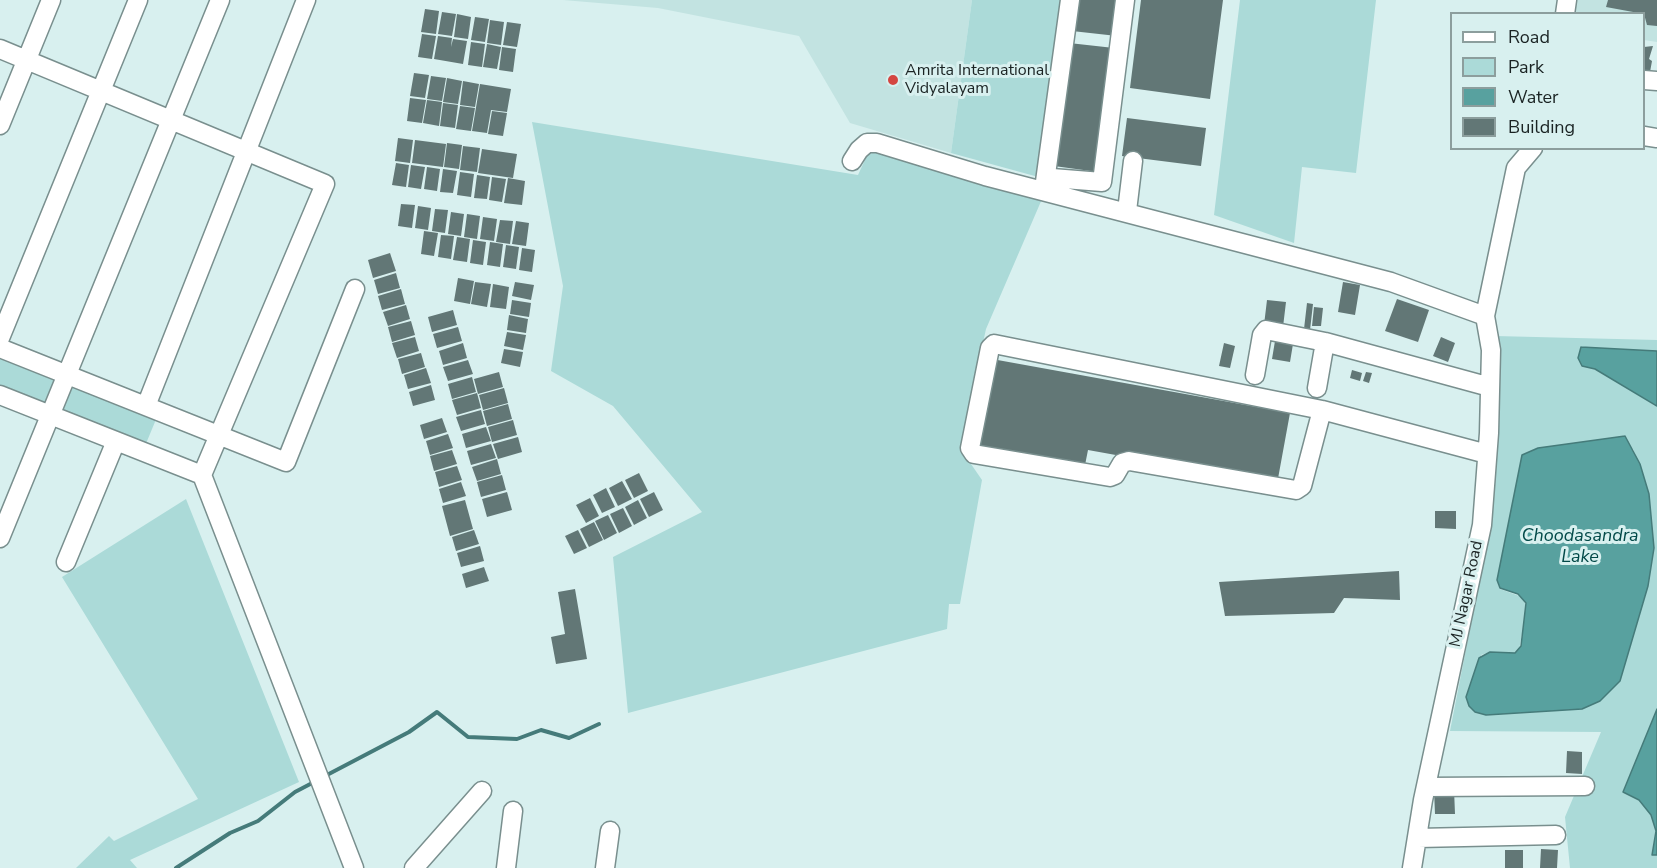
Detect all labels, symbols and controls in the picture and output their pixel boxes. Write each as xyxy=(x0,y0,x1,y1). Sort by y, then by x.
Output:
legend xyxy=(1450,12,1645,150)
text: Road xyxy=(1508,25,1550,49)
text: Park xyxy=(1508,55,1544,79)
place label: Amrita International Vidyalayam xyxy=(905,61,1049,99)
marker: Amrita International Vidyalayam xyxy=(886,73,900,87)
text: Water xyxy=(1508,85,1559,109)
text: Building xyxy=(1508,115,1575,139)
water label: Choodasandra Lake xyxy=(1521,526,1639,568)
street label: MJ Nagar Road xyxy=(1446,539,1488,649)

